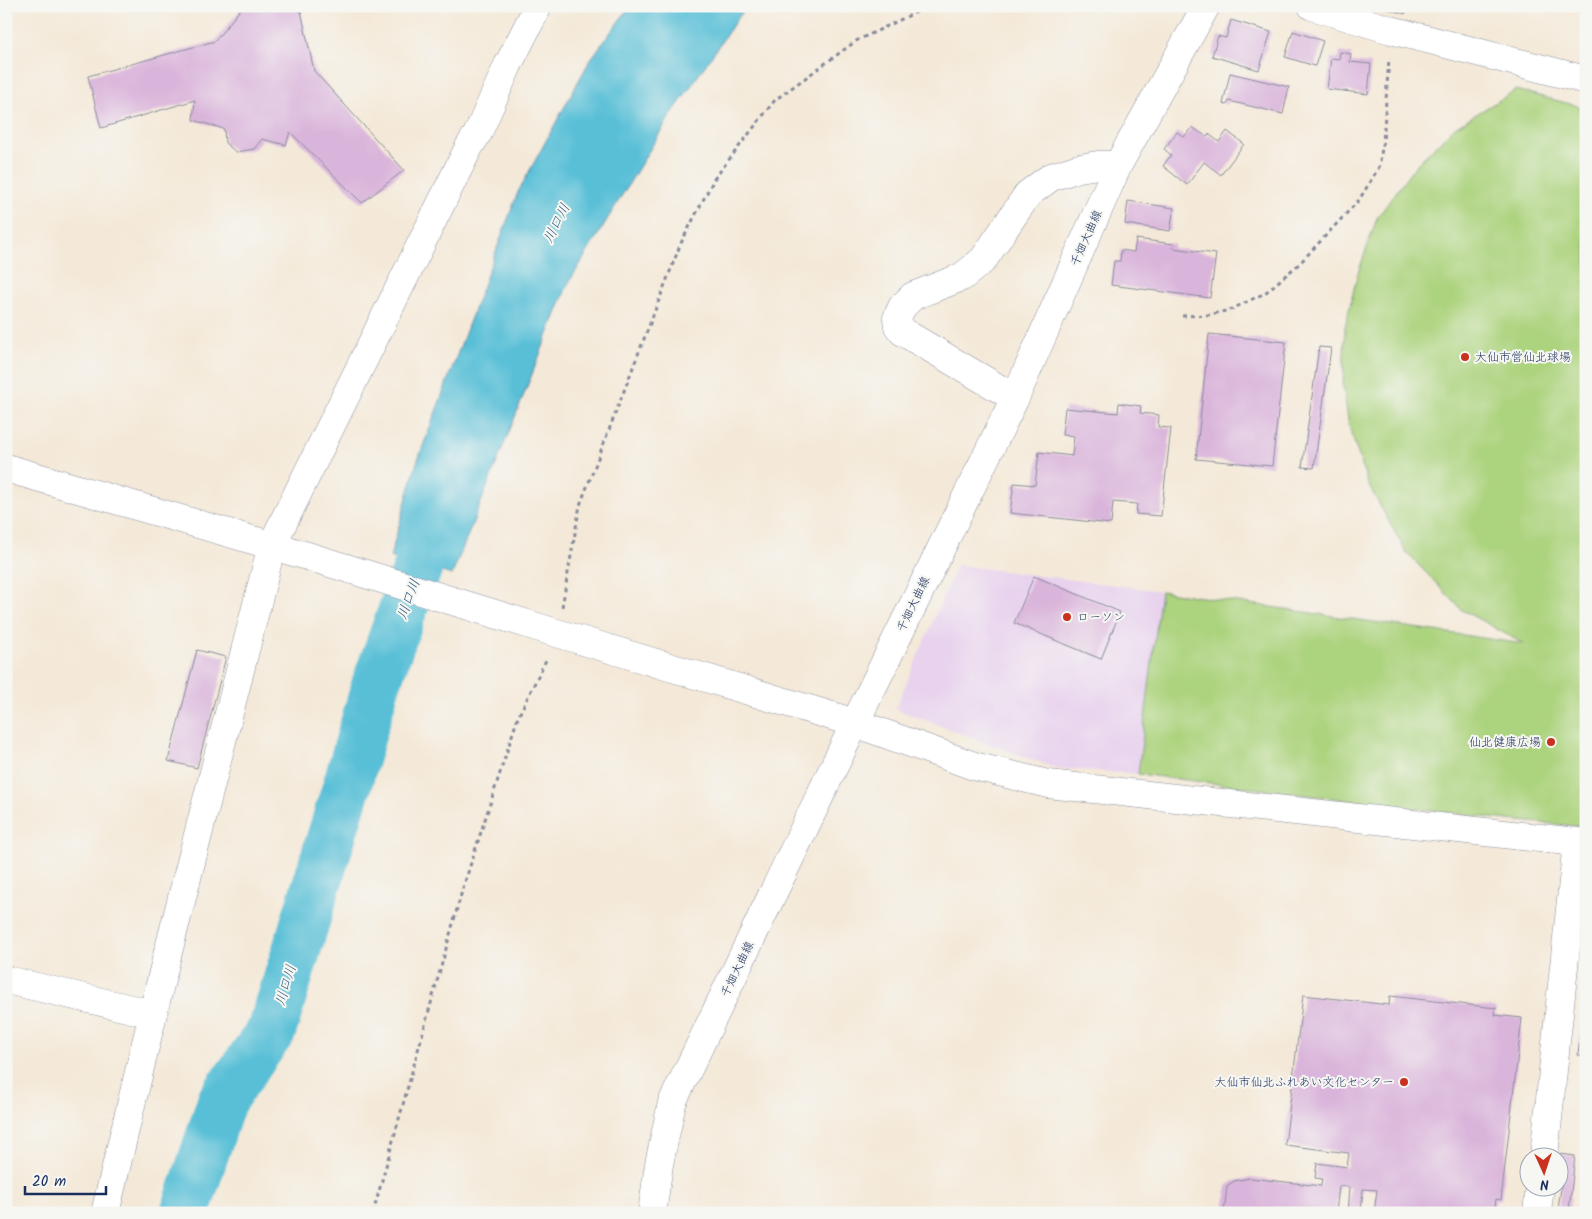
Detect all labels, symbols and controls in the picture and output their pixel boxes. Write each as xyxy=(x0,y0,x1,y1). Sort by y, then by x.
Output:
water label: 川口川 xyxy=(538,200,576,247)
street label: 千畑大曲線 xyxy=(1066,207,1107,269)
place label: 大仙市営仙北球場 xyxy=(1475,348,1571,367)
marker: 大仙市営仙北球場 xyxy=(1459,351,1471,363)
street label: 千畑大曲線 xyxy=(892,573,935,635)
water label: 川口川 xyxy=(391,576,426,623)
place label: ローソン xyxy=(1077,608,1125,627)
marker: ローソン xyxy=(1061,611,1073,623)
place label: 仙北健康広場 xyxy=(1469,733,1541,752)
marker: 仙北健康広場 xyxy=(1545,736,1557,748)
street label: 千畑大曲線 xyxy=(716,938,759,1000)
water label: 川口川 xyxy=(269,962,303,1009)
place label: 大仙市仙北ふれあい文化センター xyxy=(1214,1073,1394,1092)
marker: 大仙市仙北ふれあい文化センター xyxy=(1398,1076,1410,1088)
north arrow xyxy=(1520,1146,1570,1196)
scale bar xyxy=(25,1164,106,1196)
text: 20 m xyxy=(32,1170,66,1194)
text: N xyxy=(1539,1173,1550,1195)

